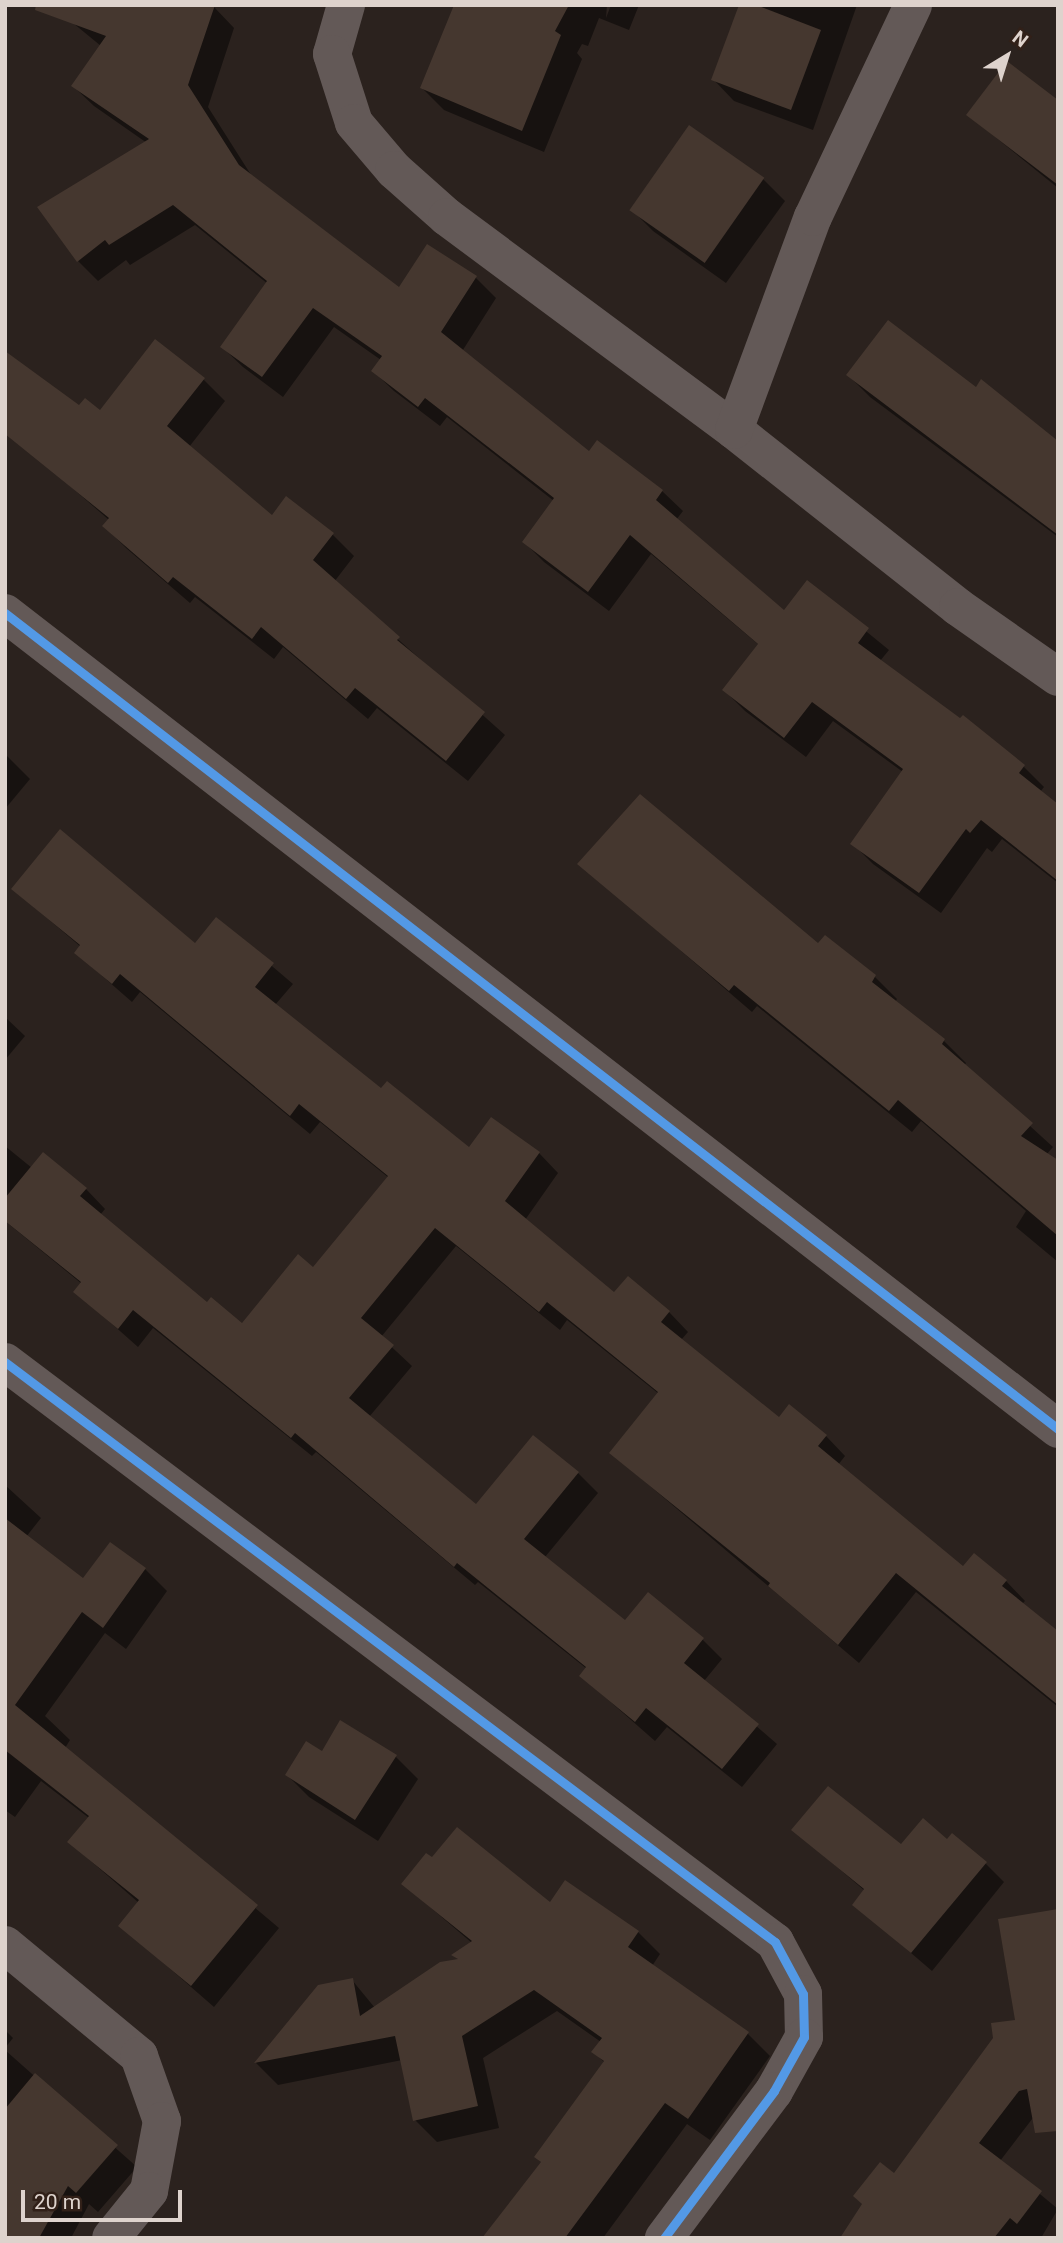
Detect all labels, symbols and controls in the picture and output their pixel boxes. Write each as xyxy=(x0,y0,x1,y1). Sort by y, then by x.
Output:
north arrow xyxy=(972,21,1042,91)
text: N xyxy=(1008,26,1033,52)
scale bar xyxy=(24,2176,186,2220)
text: 20 m xyxy=(34,2190,81,2214)

